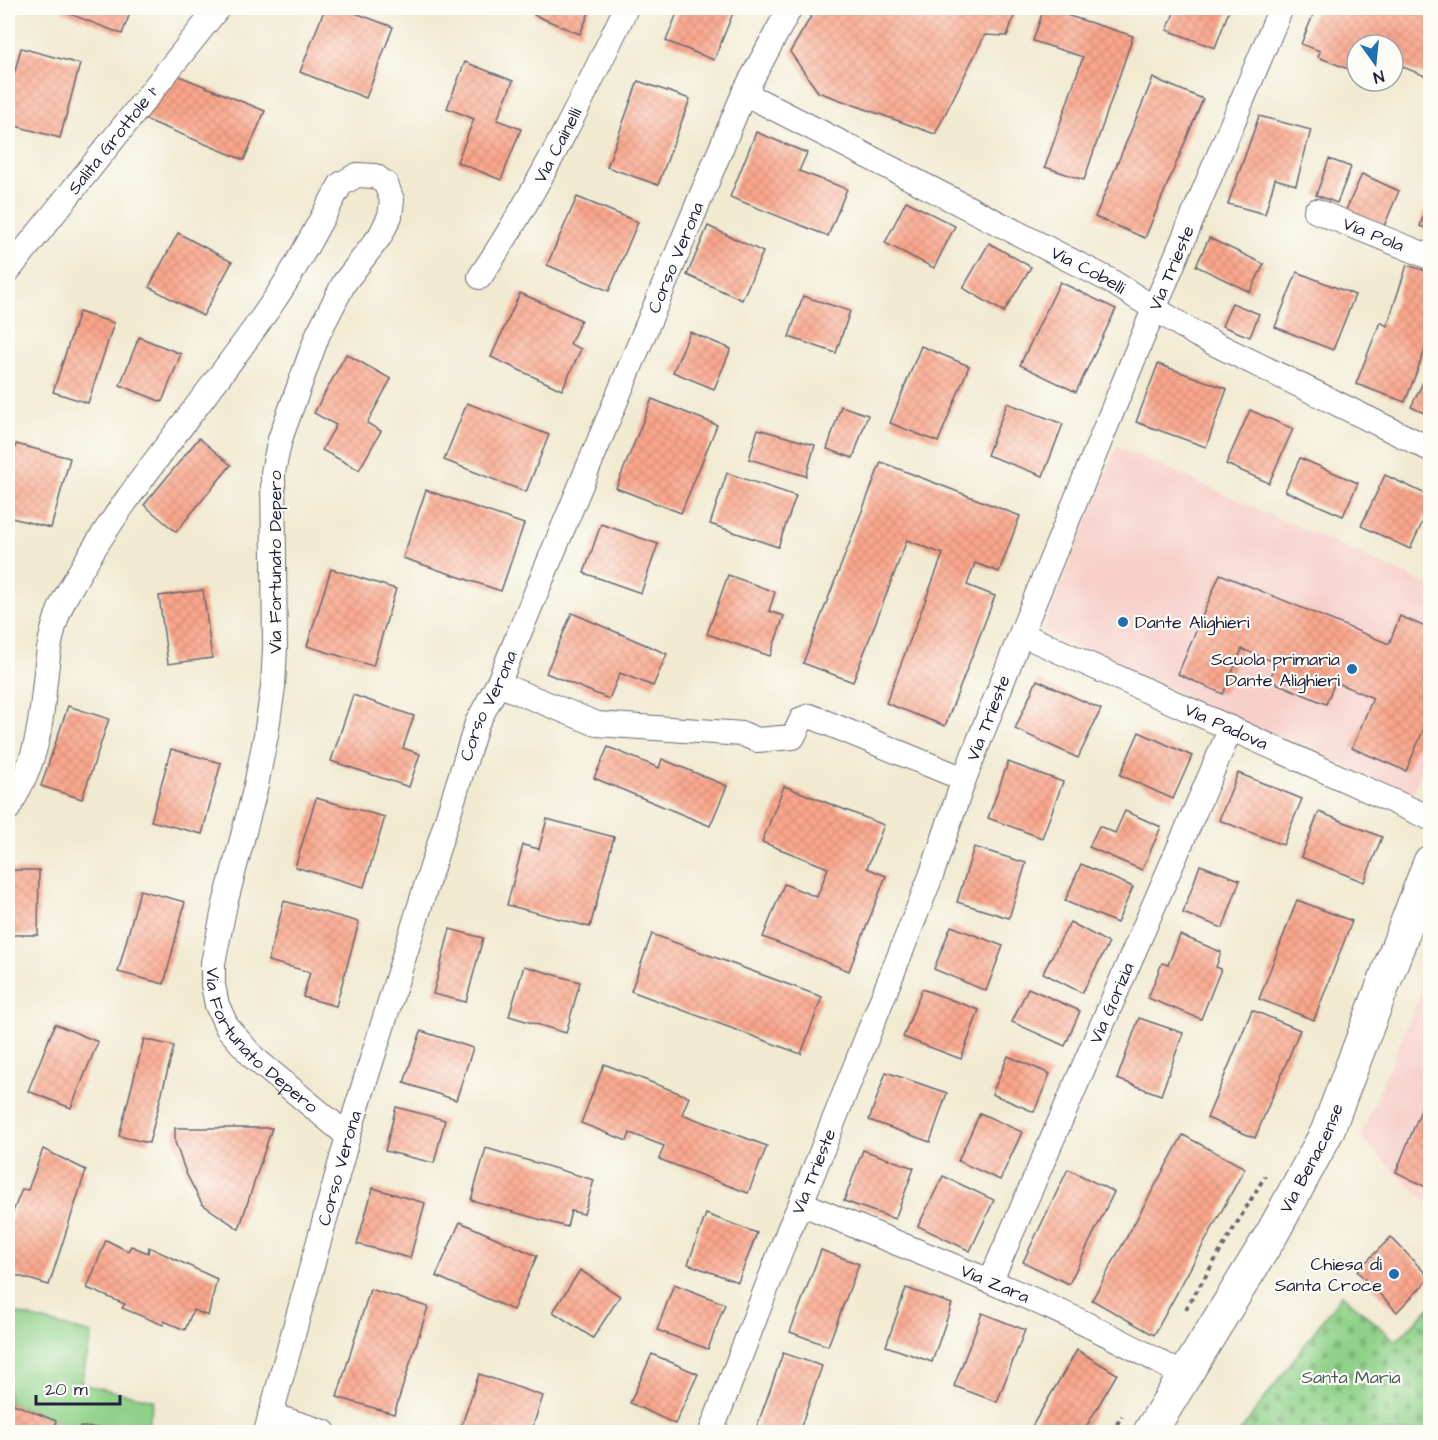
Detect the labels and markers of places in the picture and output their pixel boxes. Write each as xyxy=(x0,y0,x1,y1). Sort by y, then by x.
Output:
place label: Dante Alighieri xyxy=(1135,610,1250,636)
marker: Dante Alighieri xyxy=(1116,615,1130,629)
place label: Scuola primaria Dante Alighieri xyxy=(1211,647,1340,694)
marker: Scuola primaria Dante Alighieri xyxy=(1345,662,1359,676)
place label: Chiesa di Santa Croce xyxy=(1275,1252,1382,1298)
marker: Chiesa di Santa Croce xyxy=(1387,1267,1401,1281)

